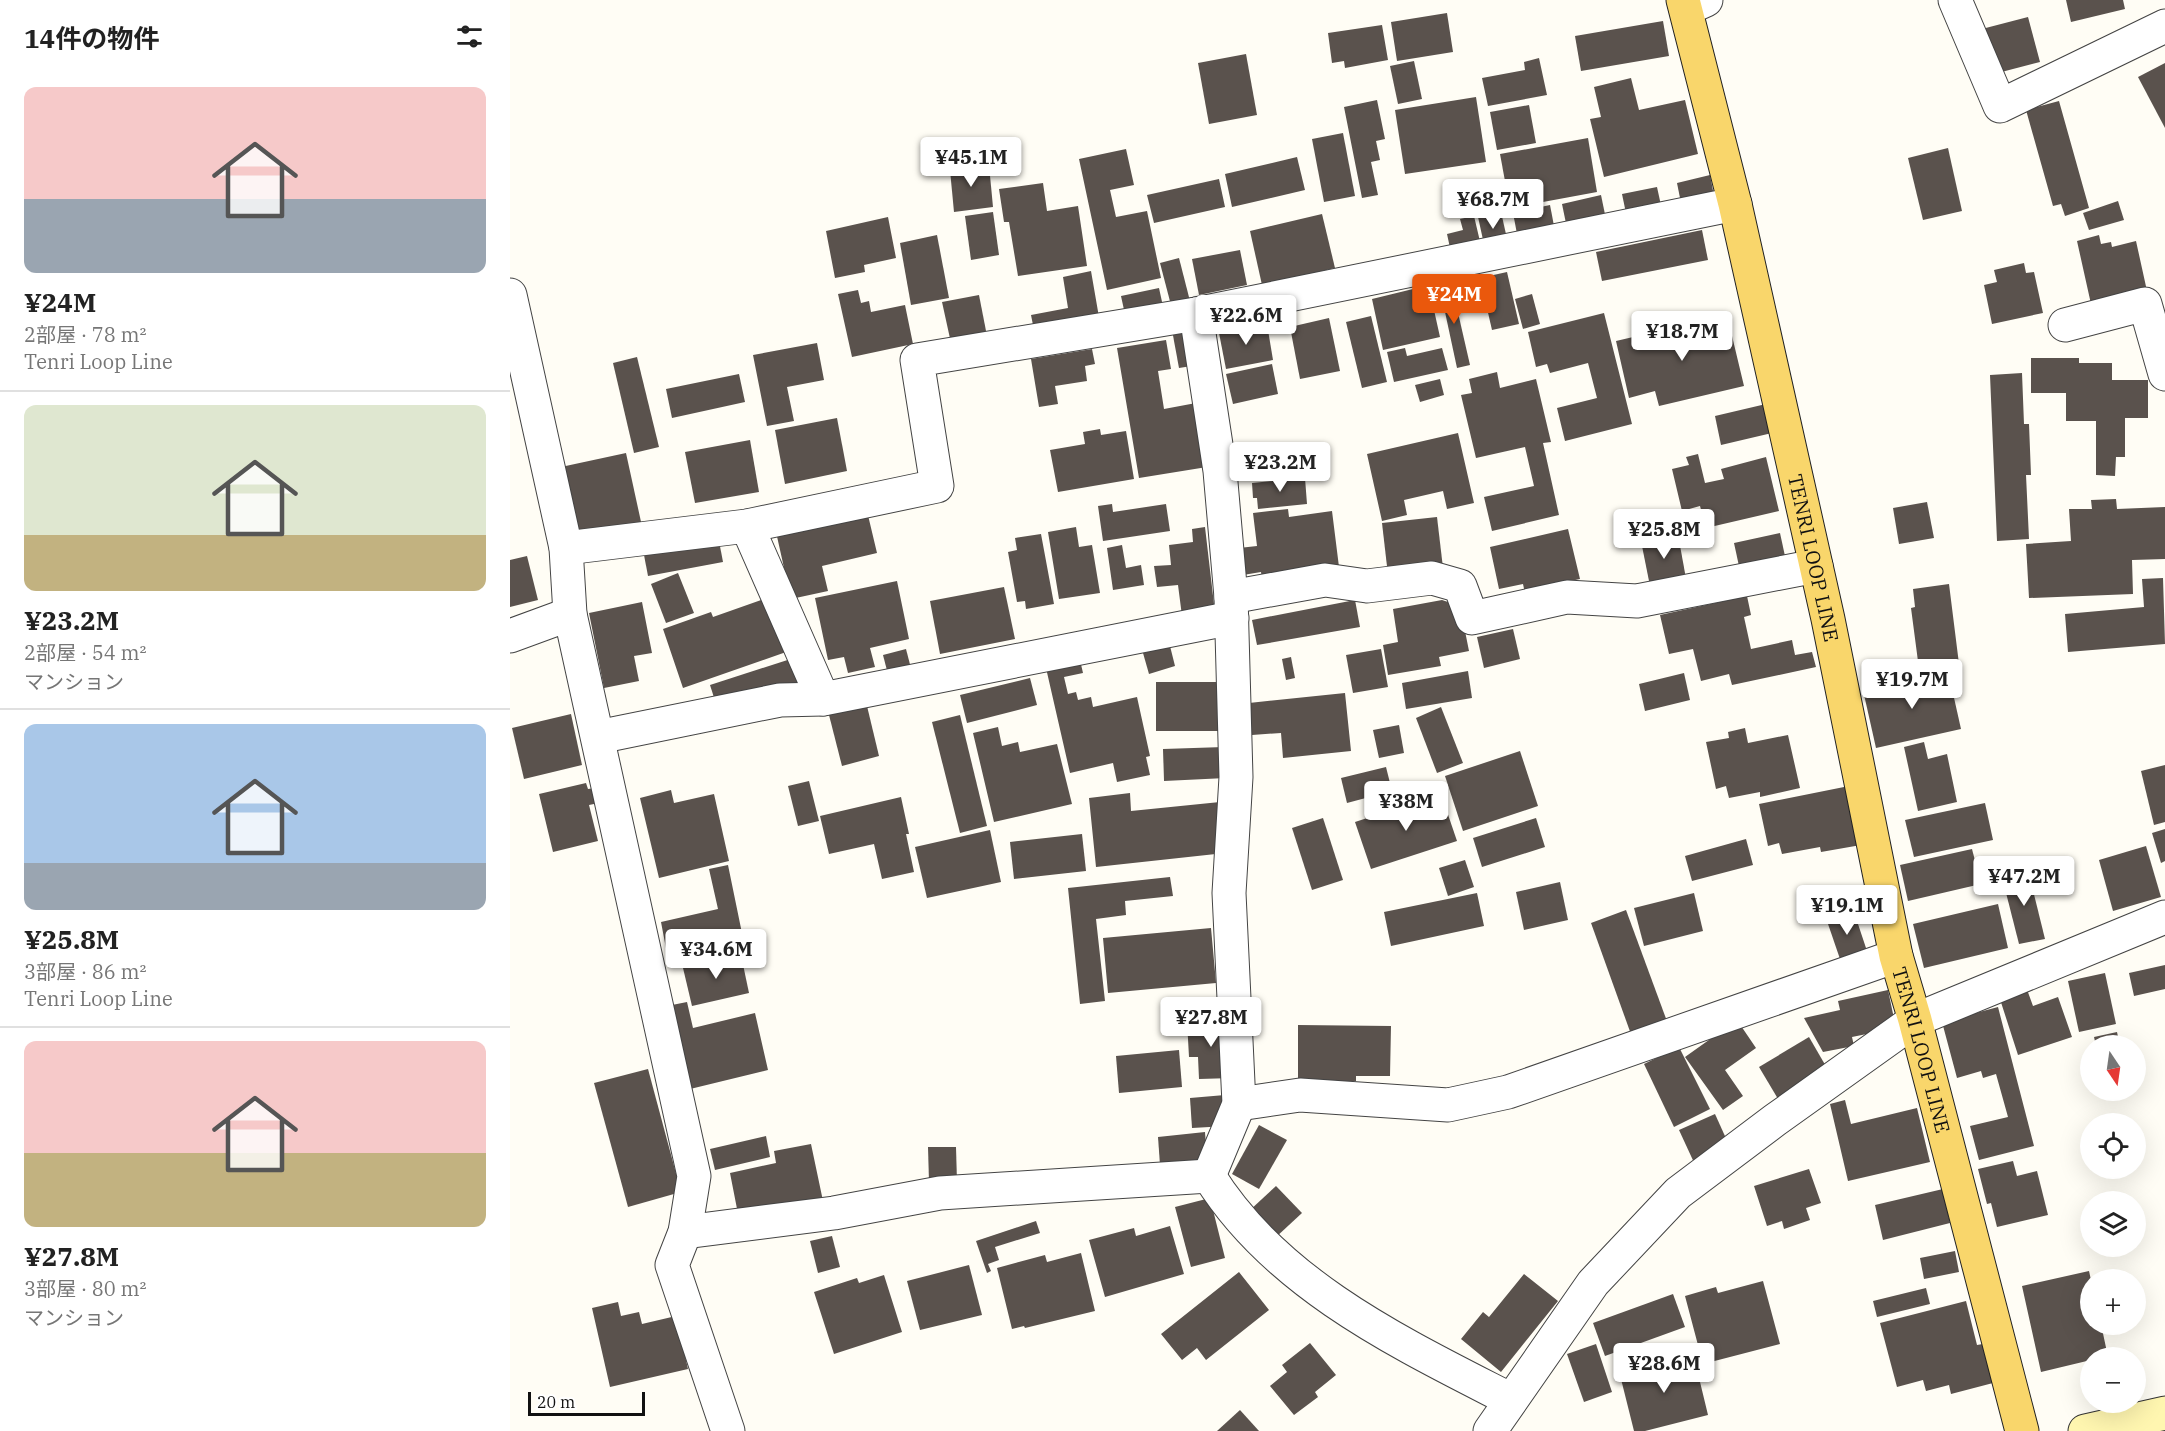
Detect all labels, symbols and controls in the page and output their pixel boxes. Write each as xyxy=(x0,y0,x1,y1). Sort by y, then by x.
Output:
icon: filters xyxy=(453,20,486,53)
text: 14件の物件 xyxy=(24,21,159,55)
icon: home xyxy=(201,126,309,234)
pin: ¥45.1M xyxy=(922,137,1020,188)
text: ¥45.1M xyxy=(934,143,1008,170)
pin: ¥68.7M xyxy=(1444,179,1542,230)
text: ¥68.7M xyxy=(1456,185,1530,212)
pin: ¥24M xyxy=(1418,274,1490,325)
text: ¥24M xyxy=(1426,280,1482,307)
text: ¥24M xyxy=(24,285,96,319)
pin: ¥22.6M xyxy=(1197,295,1295,346)
text: ¥22.6M xyxy=(1209,301,1283,328)
pin: ¥18.7M xyxy=(1633,311,1731,362)
text: ¥18.7M xyxy=(1645,317,1719,344)
text: 2部屋 · 78 m² xyxy=(24,321,146,348)
text: Tenri Loop Line xyxy=(24,348,173,375)
pin: ¥23.2M xyxy=(1231,442,1329,493)
icon: home xyxy=(201,444,309,552)
text: ¥23.2M xyxy=(1243,448,1317,475)
street label: TENRI LOOP LINE xyxy=(1782,471,1846,644)
pin: ¥25.8M xyxy=(1615,509,1713,560)
text: ¥25.8M xyxy=(1627,515,1701,542)
text: ¥23.2M xyxy=(24,603,119,637)
text: 2部屋 · 54 m² xyxy=(24,639,146,666)
pin: ¥19.7M xyxy=(1863,659,1961,710)
text: ¥19.7M xyxy=(1875,665,1949,692)
text: マンション xyxy=(24,668,124,695)
icon: home xyxy=(201,763,309,871)
pin: ¥38M xyxy=(1370,781,1442,832)
text: ¥38M xyxy=(1378,787,1434,814)
pin: ¥47.2M xyxy=(1975,856,2073,907)
text: ¥47.2M xyxy=(1987,862,2061,889)
pin: ¥19.1M xyxy=(1798,885,1896,936)
text: ¥19.1M xyxy=(1810,891,1884,918)
text: ¥25.8M xyxy=(24,922,119,956)
pin: ¥34.6M xyxy=(667,929,765,980)
text: ¥34.6M xyxy=(679,935,753,962)
text: 3部屋 · 86 m² xyxy=(24,958,146,985)
street label: TENRI LOOP LINE xyxy=(1886,963,1957,1136)
text: Tenri Loop Line xyxy=(24,985,173,1012)
pin: ¥27.8M xyxy=(1162,997,1260,1048)
text: ¥27.8M xyxy=(1174,1003,1248,1030)
north arrow xyxy=(2080,1035,2146,1101)
map controls xyxy=(2080,1035,2146,1413)
icon: home xyxy=(201,1080,309,1188)
button: locate xyxy=(2080,1113,2146,1179)
button: layers xyxy=(2080,1191,2146,1257)
text: ¥27.8M xyxy=(24,1239,119,1273)
button: + xyxy=(2080,1269,2146,1335)
text: 3部屋 · 80 m² xyxy=(24,1275,146,1302)
text: マンション xyxy=(24,1304,124,1331)
pin: ¥28.6M xyxy=(1615,1343,1713,1394)
button: − xyxy=(2080,1347,2146,1413)
text: ¥28.6M xyxy=(1627,1349,1701,1376)
scale bar xyxy=(528,1389,645,1416)
text: 20 m xyxy=(537,1392,575,1412)

